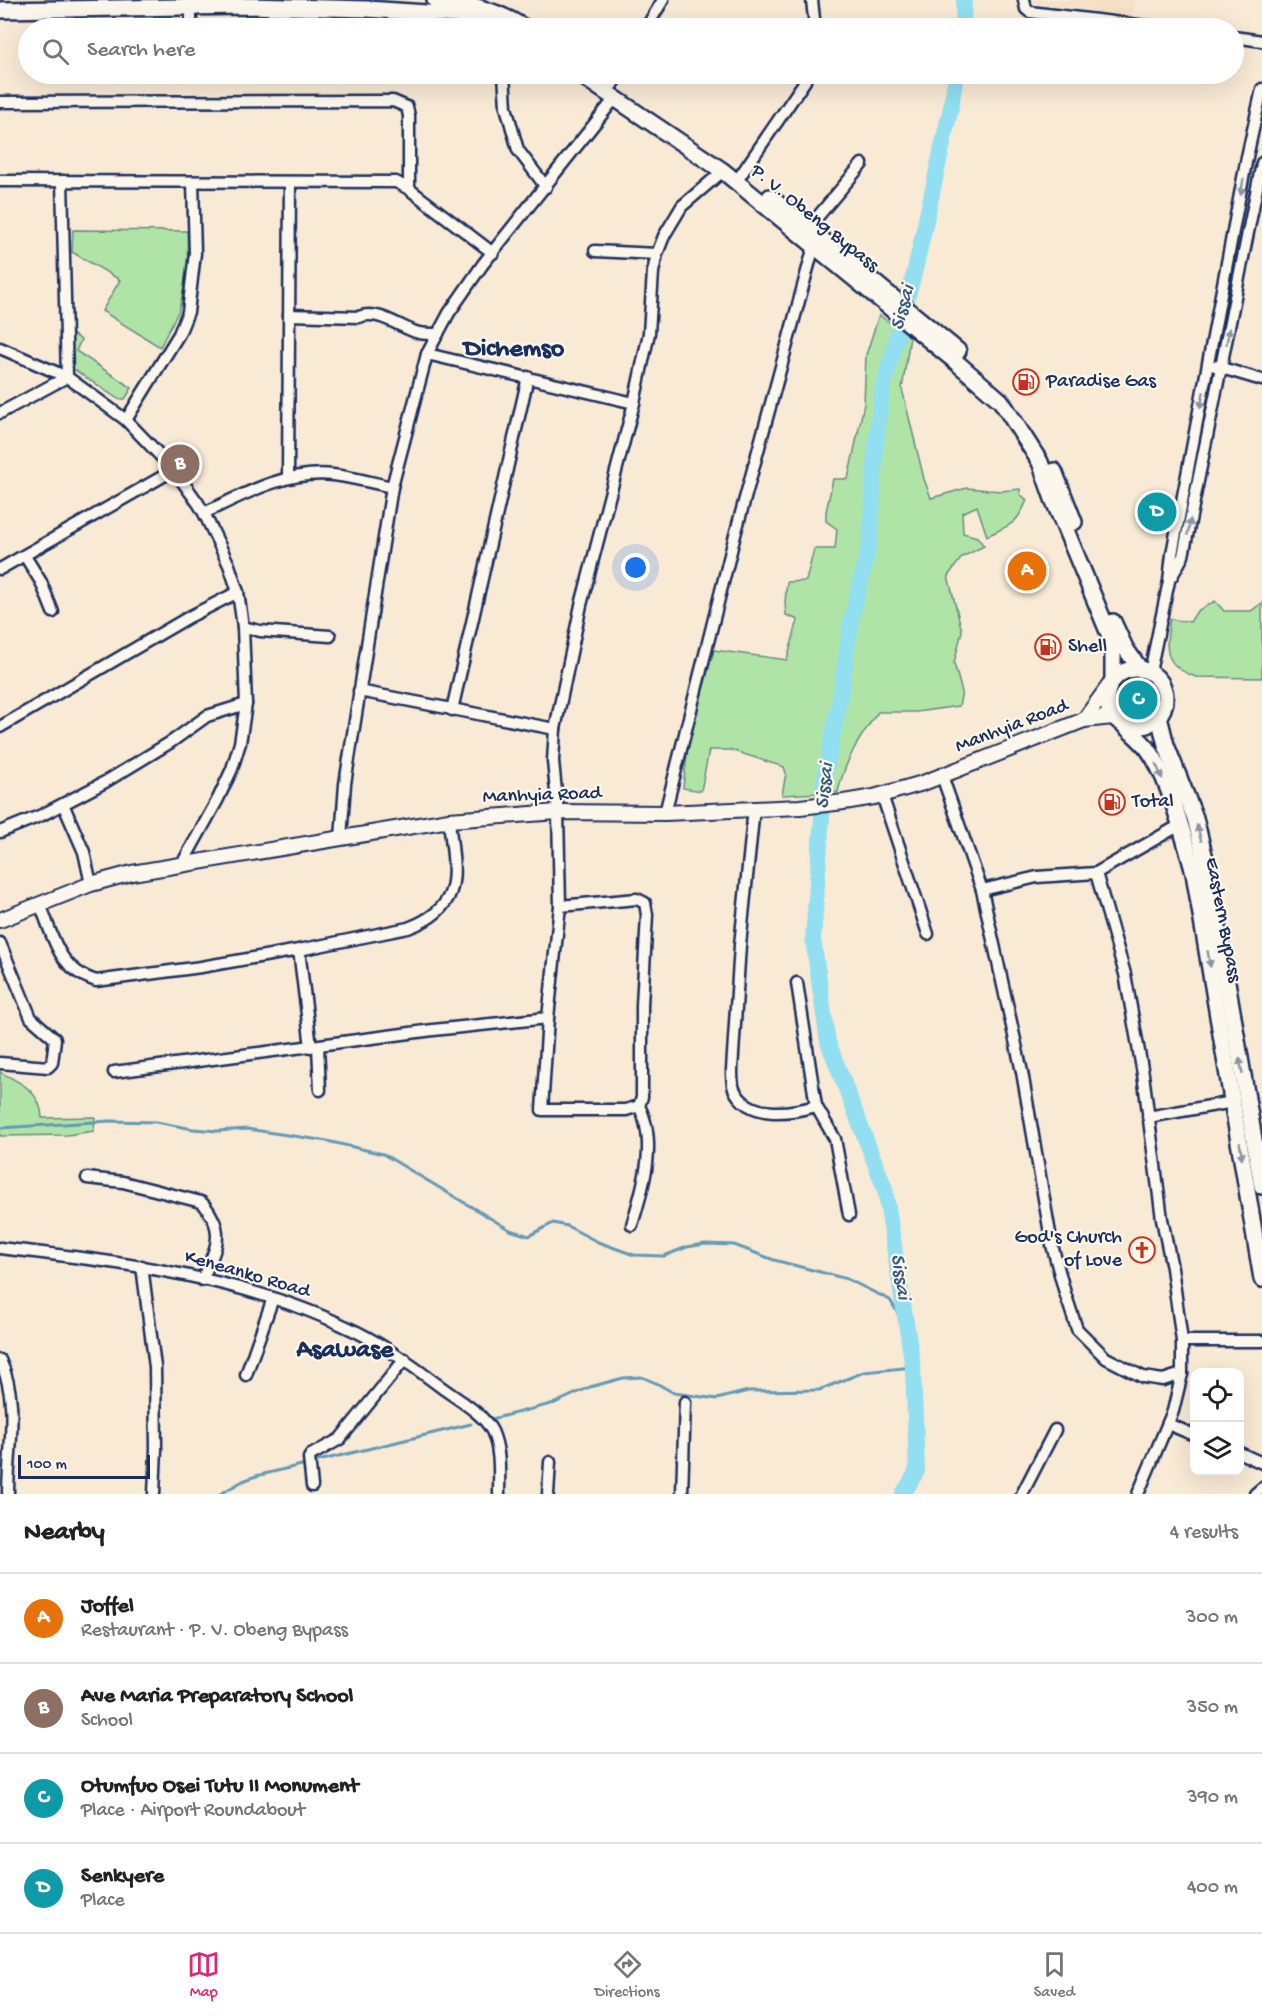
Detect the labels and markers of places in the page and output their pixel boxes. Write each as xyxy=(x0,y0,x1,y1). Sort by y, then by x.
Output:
fuel station icon: Paradise Gas xyxy=(1011,367,1041,397)
place label: Paradise Gas xyxy=(1045,371,1157,394)
pin: B xyxy=(160,442,200,486)
pin: D xyxy=(1138,490,1176,534)
pin: A xyxy=(1008,548,1046,594)
fuel station icon: Shell xyxy=(1033,632,1063,662)
place label: Shell xyxy=(1068,636,1107,659)
pin: C xyxy=(1118,678,1158,722)
fuel station icon: Total xyxy=(1097,787,1127,817)
place label: Total xyxy=(1131,791,1174,814)
place label: God's Church of Love xyxy=(1015,1227,1123,1273)
church icon: God's Church of Love xyxy=(1127,1235,1157,1265)

